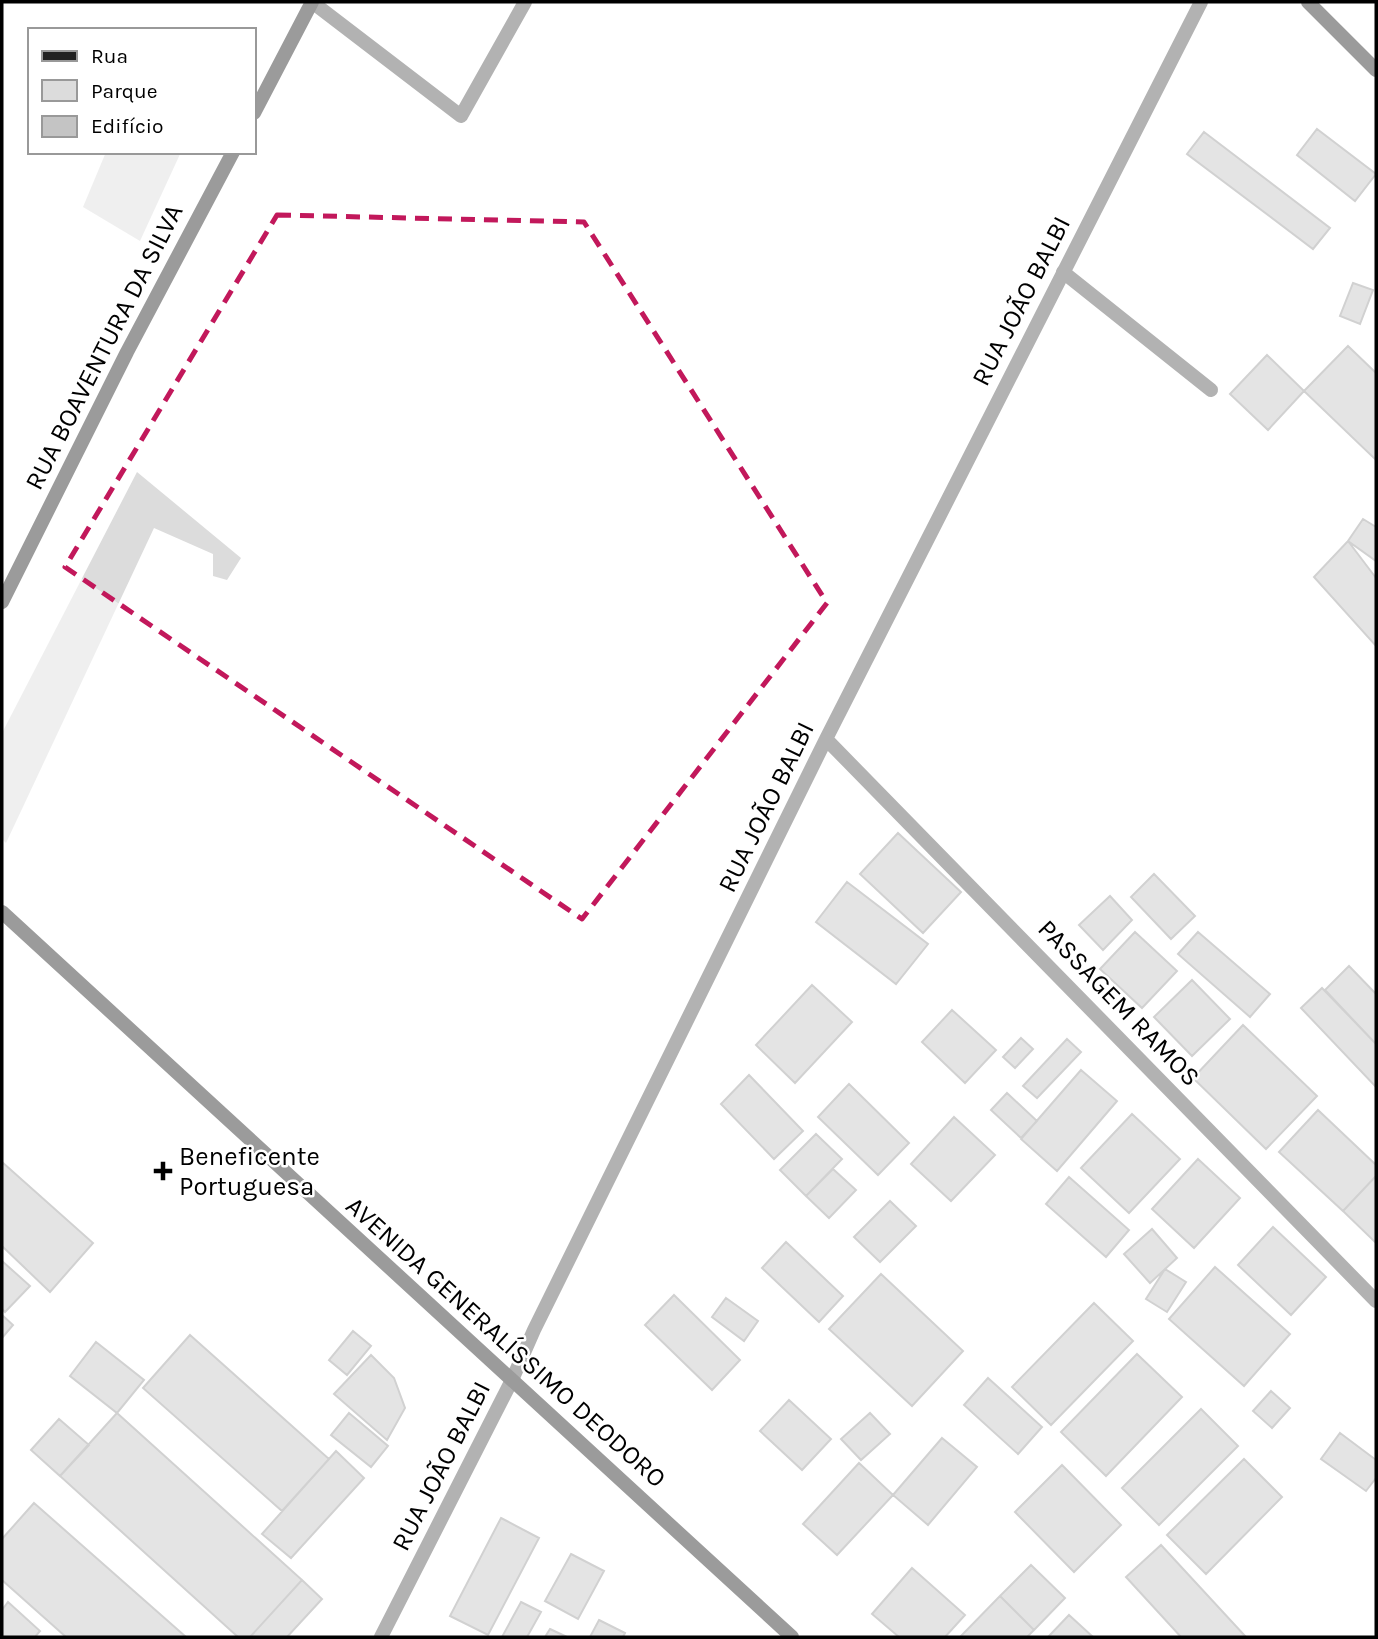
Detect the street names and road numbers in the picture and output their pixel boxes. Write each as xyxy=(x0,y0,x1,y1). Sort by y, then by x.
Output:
street label: RUA BOAVENTURA DA SILVA xyxy=(18,199,190,495)
street label: RUA JOÃO BALBI xyxy=(965,211,1077,391)
street label: RUA JOÃO BALBI xyxy=(711,717,821,897)
street label: PASSAGEM RAMOS xyxy=(1032,913,1206,1093)
street label: AVENIDA GENERALÍSSIMO DEODORO xyxy=(340,1189,673,1494)
street label: RUA JOÃO BALBI xyxy=(385,1376,497,1556)

